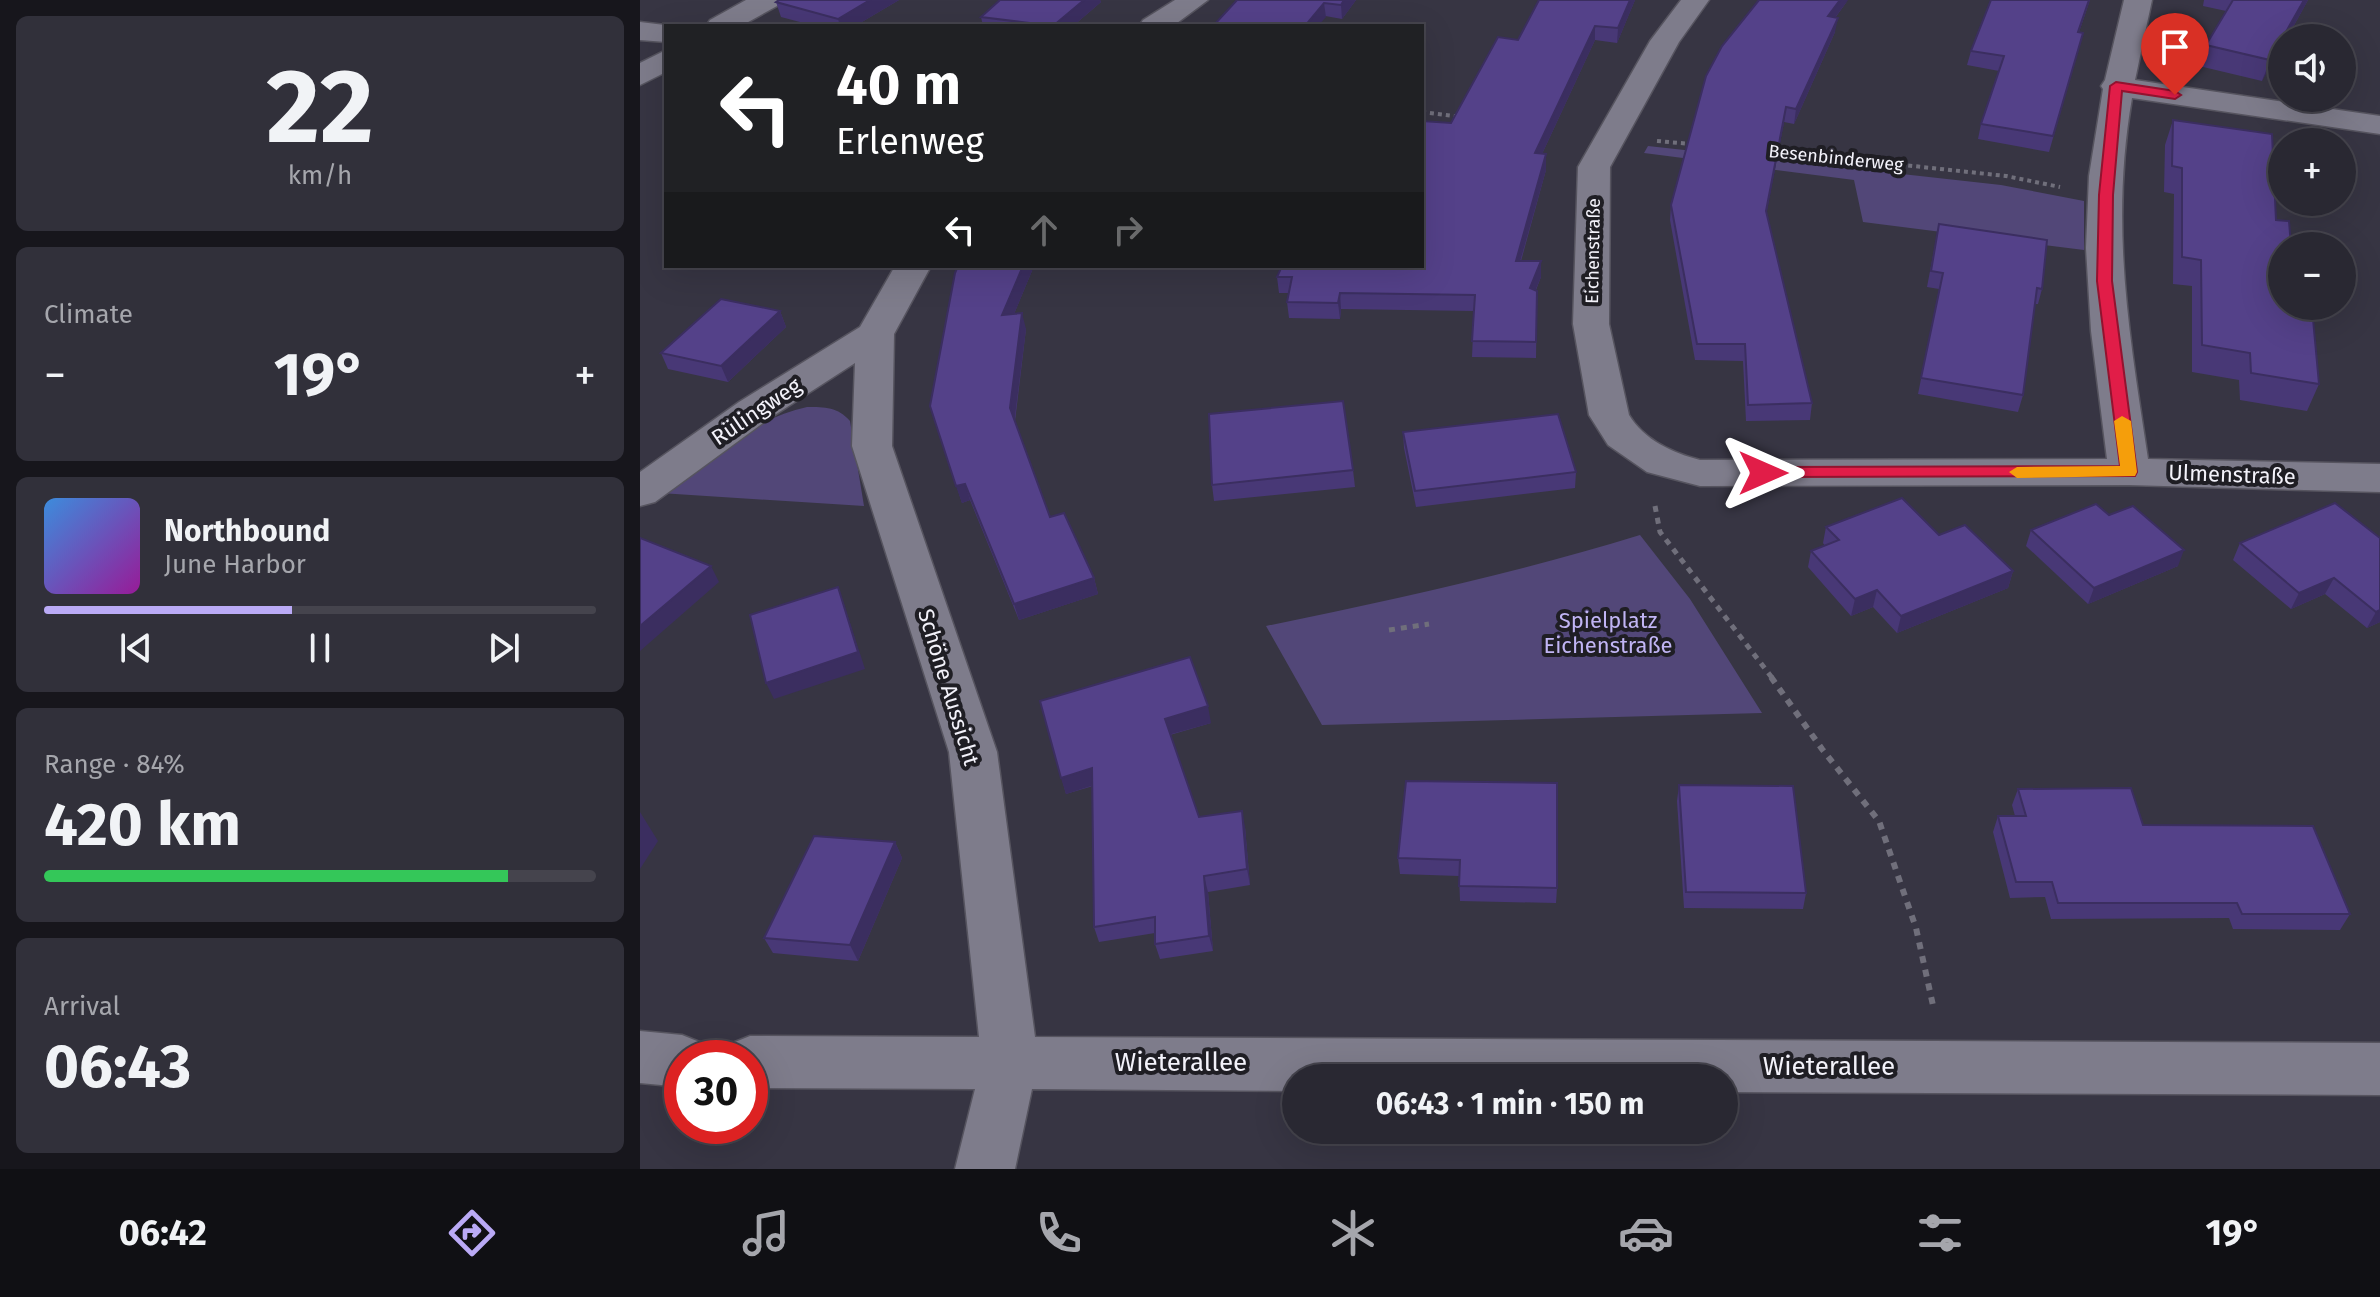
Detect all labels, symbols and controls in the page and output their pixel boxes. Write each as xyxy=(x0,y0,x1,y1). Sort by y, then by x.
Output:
pin xyxy=(2141,13,2209,95)
map controls xyxy=(2268,24,2356,320)
button: sound xyxy=(2268,24,2356,112)
icon: arrive xyxy=(2153,25,2197,69)
text: 22 xyxy=(266,45,374,170)
text: 40 m xyxy=(836,52,961,119)
icon: left xyxy=(704,56,808,160)
text: Erlenweg xyxy=(836,120,984,164)
button: + xyxy=(2268,128,2356,216)
street label: Besenbinderweg xyxy=(1768,140,1905,176)
text: km/h xyxy=(288,160,352,191)
street label: Eichenstraße xyxy=(1581,198,1605,304)
icon: left xyxy=(938,208,982,252)
icon: ahead xyxy=(1022,208,1066,252)
icon: right xyxy=(1106,208,1150,252)
button: − xyxy=(2268,232,2356,320)
text: Climate xyxy=(44,299,133,330)
text: 19° xyxy=(274,339,366,411)
text: − xyxy=(44,349,66,402)
text: + xyxy=(574,349,596,402)
street label: Rülingweg xyxy=(706,371,807,451)
position arrow xyxy=(1721,431,1805,515)
street label: Ulmenstraße xyxy=(2168,459,2296,490)
text: Northbound xyxy=(164,513,330,549)
text: June Harbor xyxy=(164,549,306,580)
street label: Schöne Aussicht xyxy=(912,606,985,769)
park label: Spielplatz Eichenstraße xyxy=(1543,607,1673,659)
icon: previous xyxy=(114,626,158,670)
icon: pause xyxy=(298,626,342,670)
icon: next xyxy=(482,626,526,670)
text: Range · 84% xyxy=(44,749,185,780)
text: 420 km xyxy=(44,789,241,861)
text: Arrival xyxy=(44,991,120,1022)
text: 06:43 xyxy=(44,1031,191,1103)
speed limit sign: 30 xyxy=(664,1040,768,1144)
street label: Wieterallee xyxy=(1115,1047,1247,1078)
street label: Wieterallee xyxy=(1763,1051,1895,1082)
text: 06:43 · 1 min · 150 m xyxy=(1376,1086,1644,1122)
icon: directions xyxy=(444,1205,500,1261)
icon: music xyxy=(738,1205,794,1261)
icon: phone xyxy=(1031,1205,1087,1261)
icon: climate xyxy=(1325,1205,1381,1261)
icon: car xyxy=(1618,1205,1674,1261)
icon: filters xyxy=(1912,1205,1968,1261)
text: 06:42 xyxy=(119,1211,207,1255)
text: 19° xyxy=(2206,1211,2261,1255)

